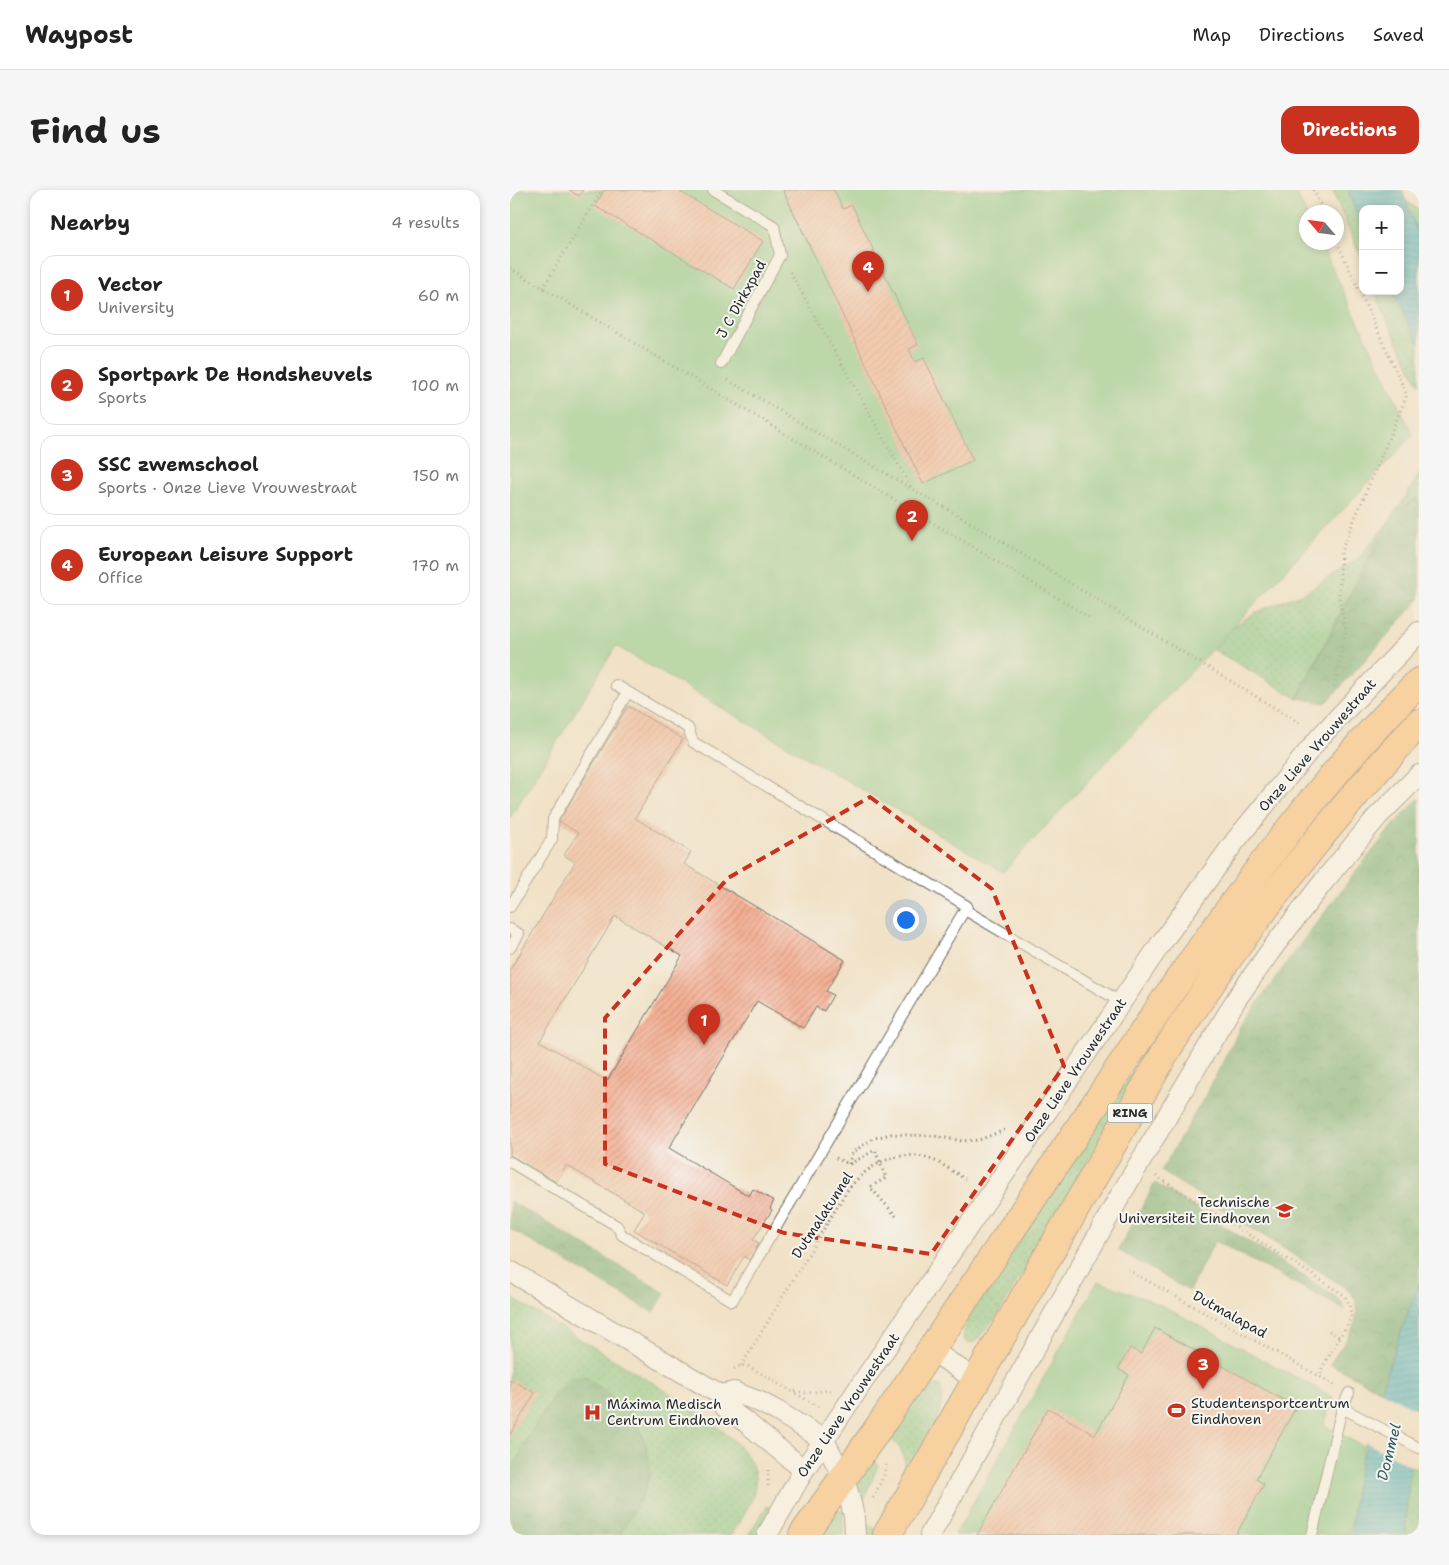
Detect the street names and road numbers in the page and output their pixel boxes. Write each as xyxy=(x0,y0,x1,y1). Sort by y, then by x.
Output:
street label: J C Dirkxpad xyxy=(712,257,770,341)
street label: Onze Lieve Vrouwestraat xyxy=(1254,675,1380,815)
street label: Onze Lieve Vrouwestraat xyxy=(1020,994,1130,1146)
road number: RING xyxy=(1108,1104,1152,1122)
street label: Dutmalatunnel xyxy=(787,1168,857,1262)
street label: Dutmalapad xyxy=(1190,1286,1270,1342)
street label: Onze Lieve Vrouwestraat xyxy=(793,1329,903,1481)

